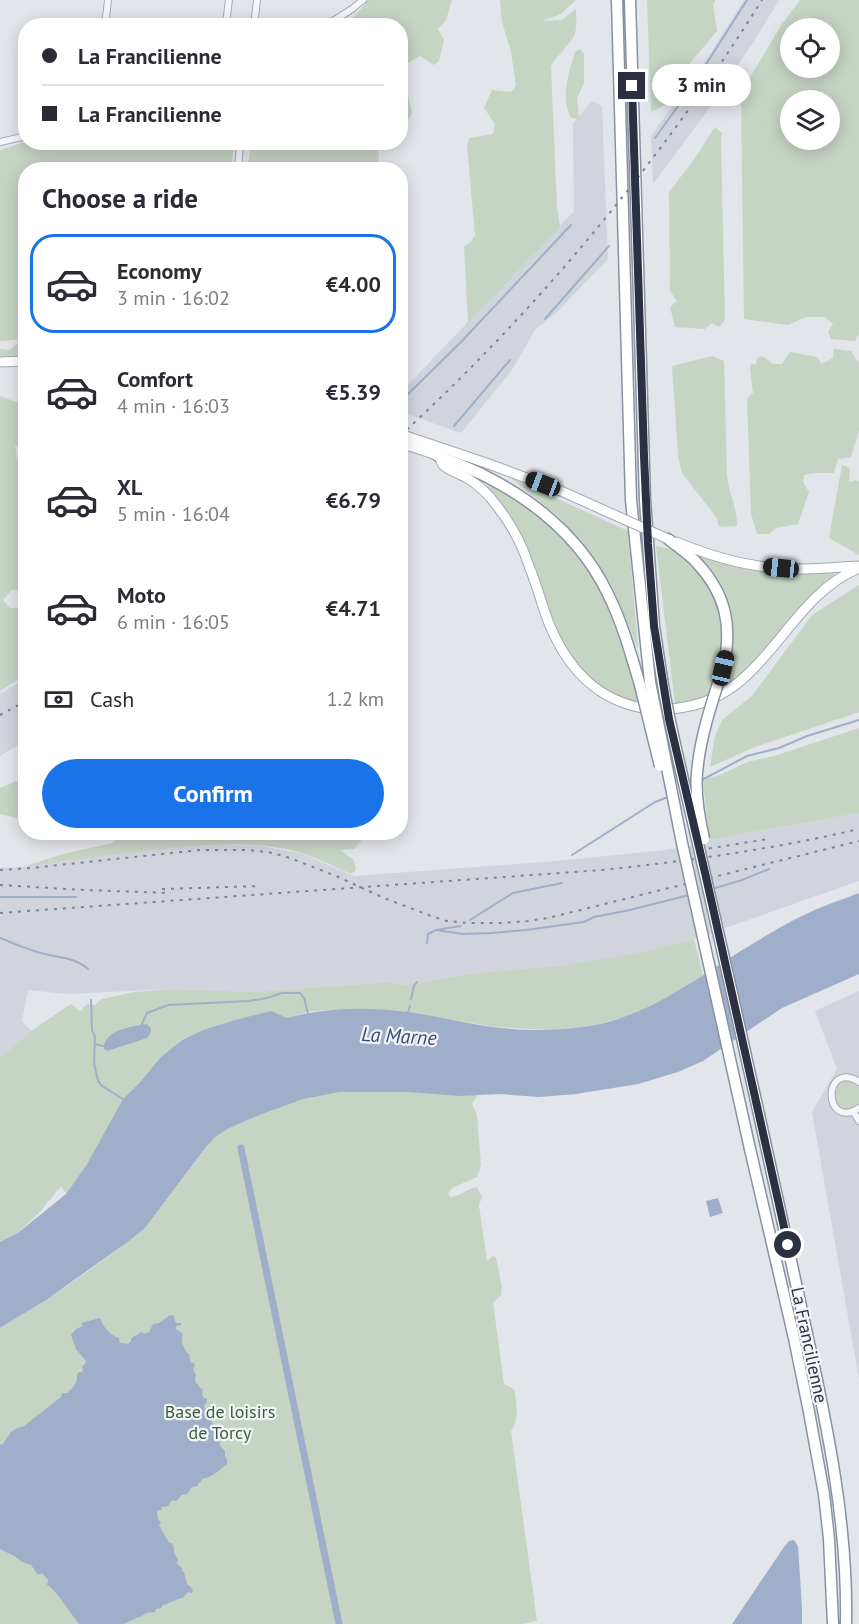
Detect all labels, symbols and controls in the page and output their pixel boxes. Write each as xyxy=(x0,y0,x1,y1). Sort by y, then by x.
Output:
map controls xyxy=(780,18,840,150)
button: locate xyxy=(780,18,840,78)
text: La Francilienne xyxy=(78,42,222,70)
callout: 3 min xyxy=(653,65,752,107)
route end xyxy=(618,72,645,99)
text: 3 min xyxy=(677,72,726,98)
button: layers xyxy=(780,90,840,150)
text: La Francilienne xyxy=(78,100,222,128)
text: Choose a ride xyxy=(42,181,198,215)
icon: car xyxy=(45,257,99,311)
text: Economy xyxy=(117,257,201,285)
text: €4.00 xyxy=(326,270,381,298)
text: 3 min · 16:02 xyxy=(117,285,230,311)
icon: car xyxy=(45,365,99,419)
text: Comfort xyxy=(117,365,193,393)
text: €5.39 xyxy=(326,378,381,406)
text: 4 min · 16:03 xyxy=(117,393,230,419)
car xyxy=(523,469,563,499)
icon: car xyxy=(45,473,99,527)
text: XL xyxy=(117,473,142,501)
text: €6.79 xyxy=(326,486,381,514)
text: 5 min · 16:04 xyxy=(117,501,230,527)
car xyxy=(762,557,800,579)
icon: car xyxy=(45,581,99,635)
text: Moto xyxy=(117,581,166,609)
text: €4.71 xyxy=(326,594,381,622)
text: 6 min · 16:05 xyxy=(117,609,230,635)
car xyxy=(710,648,736,688)
icon: cash xyxy=(42,683,75,716)
text: Cash xyxy=(90,685,134,713)
text: 1.2 km xyxy=(327,686,384,712)
button: Confirm xyxy=(42,759,384,828)
water label: La Marne xyxy=(361,1021,438,1051)
route start xyxy=(774,1231,801,1258)
street label: La Francilienne xyxy=(786,1285,833,1405)
park label: Base de loisirs de Torcy xyxy=(165,1400,275,1444)

